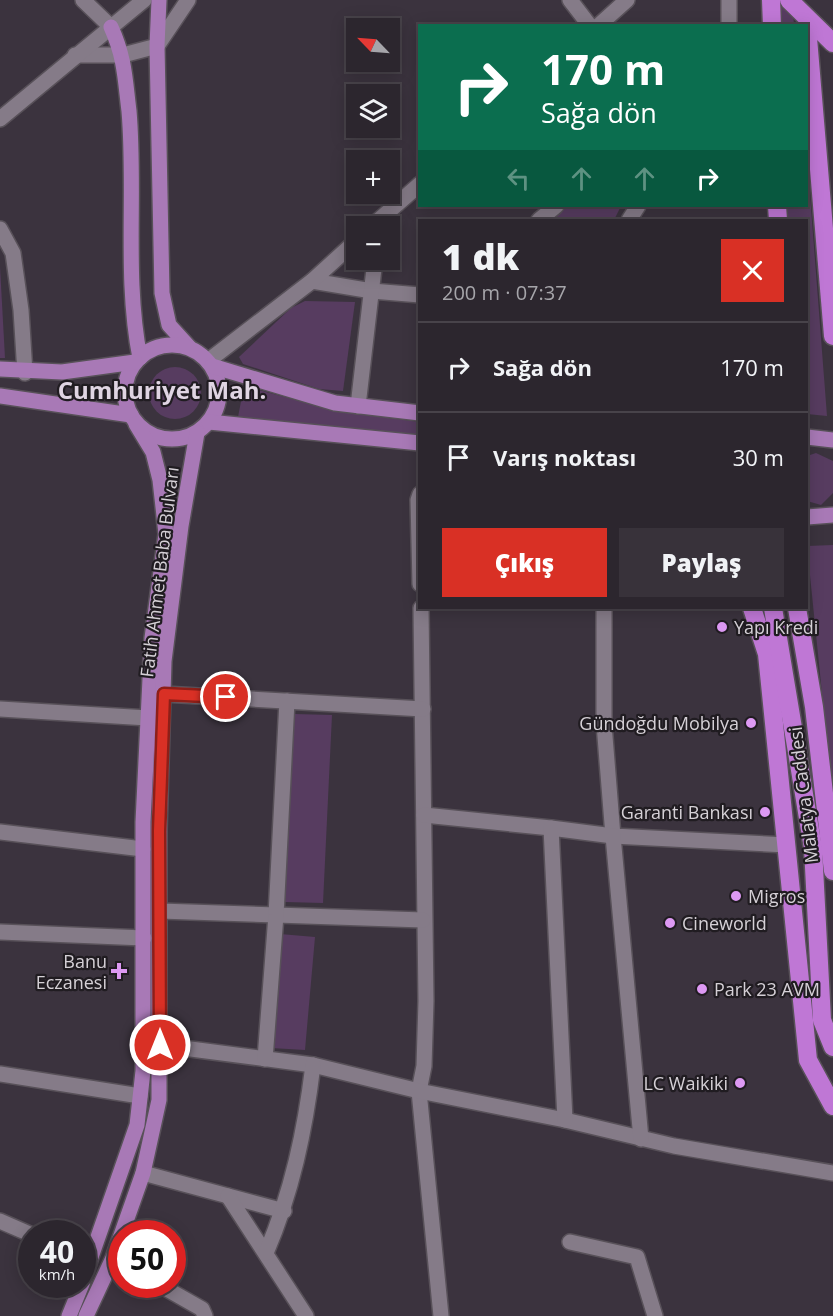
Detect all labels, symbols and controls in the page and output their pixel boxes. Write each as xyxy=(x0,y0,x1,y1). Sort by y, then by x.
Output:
north arrow xyxy=(346,18,400,72)
map controls xyxy=(346,18,400,270)
text: 170 m xyxy=(541,40,665,97)
icon: right xyxy=(442,48,520,126)
button: layers xyxy=(346,84,400,138)
text: Sağa dön xyxy=(541,94,657,131)
button: + xyxy=(346,150,400,204)
icon: left xyxy=(502,162,535,195)
icon: ahead xyxy=(565,162,598,195)
icon: ahead xyxy=(628,162,661,195)
icon: right xyxy=(691,162,724,195)
button: − xyxy=(346,216,400,270)
text: 1 dk xyxy=(442,232,519,281)
button: close xyxy=(721,239,784,302)
text: 200 m · 07:37 xyxy=(442,279,567,306)
icon: right xyxy=(442,351,475,384)
text: Sağa dön xyxy=(493,352,592,382)
text: 170 m xyxy=(720,352,784,382)
district label: Cumhuriyet Mah. xyxy=(58,373,266,406)
icon: arrive xyxy=(442,441,475,474)
text: Varış noktası xyxy=(493,442,636,472)
text: 30 m xyxy=(733,442,784,472)
street label: Fatih Ahmet Baba Bulvarı xyxy=(134,465,184,679)
button: Çıkış xyxy=(442,528,607,597)
button: Paylaş xyxy=(619,528,784,597)
place label: Yapı Kredi xyxy=(734,615,818,639)
marker: Yapı Kredi xyxy=(715,620,729,634)
pin xyxy=(200,671,251,722)
icon: arrive xyxy=(209,680,242,713)
place label: Gündoğdu Mobilya xyxy=(579,711,739,735)
marker: Gündoğdu Mobilya xyxy=(744,716,758,730)
street label: Malatya Caddesi xyxy=(783,725,823,865)
place label: Garanti Bankası xyxy=(621,800,753,824)
marker: Garanti Bankası xyxy=(758,805,772,819)
place label: Migros xyxy=(748,884,805,908)
marker: Migros xyxy=(729,889,743,903)
place label: Cineworld xyxy=(682,911,767,935)
marker: Cineworld xyxy=(663,916,677,930)
place label: Banu Eczanesi xyxy=(36,949,107,994)
marker: Banu Eczanesi xyxy=(112,964,126,978)
place label: Park 23 AVM xyxy=(714,977,820,1001)
marker: Park 23 AVM xyxy=(695,982,709,996)
position arrow xyxy=(128,1013,192,1077)
place label: LC Waikiki xyxy=(643,1071,728,1095)
marker: LC Waikiki xyxy=(733,1076,747,1090)
speed limit sign: 50 xyxy=(108,1220,186,1298)
text: 40 xyxy=(40,1231,74,1272)
text: km/h xyxy=(39,1264,75,1284)

